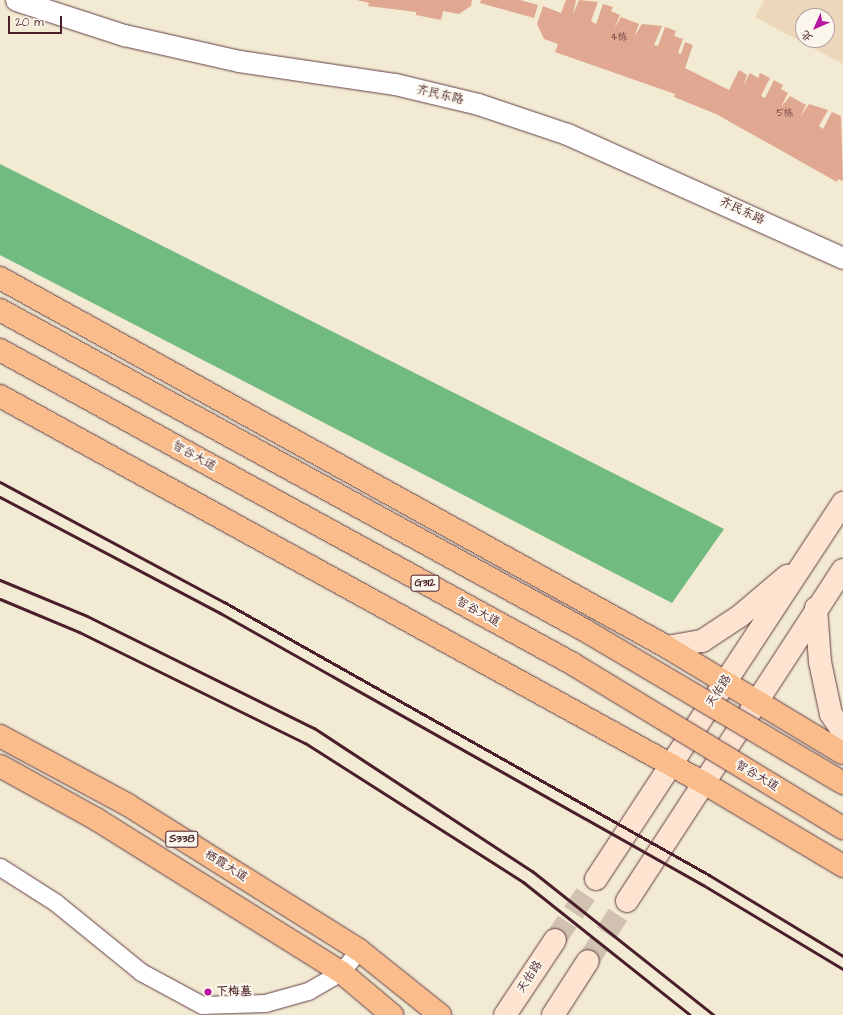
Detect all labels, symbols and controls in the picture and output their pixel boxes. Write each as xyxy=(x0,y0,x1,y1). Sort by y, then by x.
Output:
scale bar xyxy=(10,8,64,34)
north arrow xyxy=(795,8,835,48)
text: 20 m xyxy=(15,14,44,31)
text: 北 xyxy=(798,27,816,45)
house number: 4栋 xyxy=(611,32,627,44)
street label: 齐民东路 xyxy=(415,83,465,107)
house number: 5栋 xyxy=(776,108,794,120)
street label: 齐民东路 xyxy=(717,194,767,228)
street label: 智谷大道 xyxy=(170,438,218,474)
road number: G312 xyxy=(410,574,440,592)
street label: 智谷大道 xyxy=(454,594,502,630)
street label: 天佑路 xyxy=(703,672,735,710)
street label: 智谷大道 xyxy=(733,757,781,795)
road number: S338 xyxy=(165,830,199,848)
street label: 栖霞大道 xyxy=(202,847,250,885)
street label: 天佑路 xyxy=(514,958,546,996)
place label: 下梅墓 xyxy=(216,985,252,999)
marker: 下梅墓 xyxy=(203,987,213,997)

